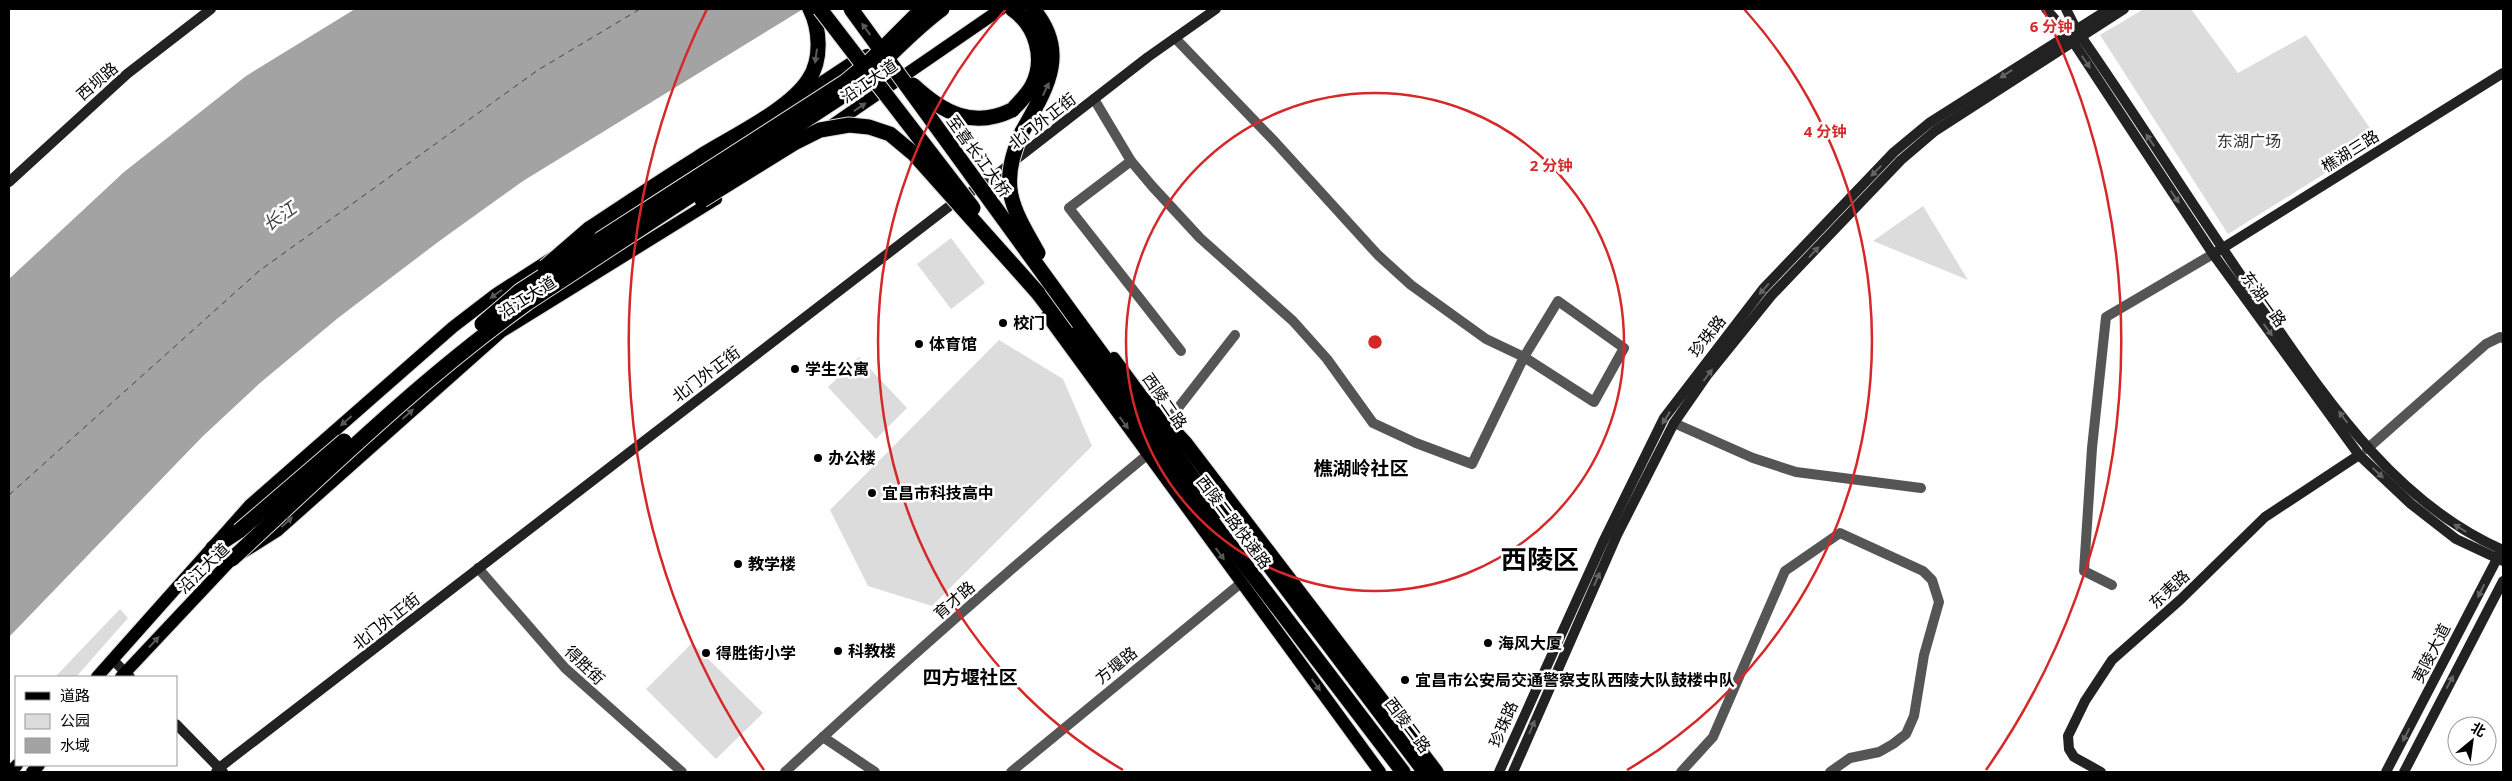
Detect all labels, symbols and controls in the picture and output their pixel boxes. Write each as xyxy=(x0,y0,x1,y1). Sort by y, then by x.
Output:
text: 6 分钟 xyxy=(2030,16,2072,36)
one-way arrow xyxy=(861,22,871,35)
one-way arrow xyxy=(812,48,820,64)
street label: 沿江大道 xyxy=(836,54,902,108)
one-way arrow xyxy=(2081,55,2091,68)
street label: 西坝路 xyxy=(72,57,122,105)
one-way arrow xyxy=(1999,69,2012,79)
one-way arrow xyxy=(1042,82,1050,96)
street label: 北门外正街 xyxy=(1004,88,1080,154)
one-way arrow xyxy=(853,102,866,111)
street label: 至喜长江大桥 xyxy=(942,111,1016,201)
text: 4 分钟 xyxy=(1804,121,1846,141)
street label: 樵湖三路 xyxy=(2317,125,2383,177)
park label: 东湖广场 xyxy=(2217,130,2281,152)
one-way arrow xyxy=(2145,133,2155,147)
text: 2 分钟 xyxy=(1530,155,1572,175)
one-way arrow xyxy=(1870,164,1882,176)
one-way arrow xyxy=(2171,190,2180,204)
water label: 长江 xyxy=(257,195,302,236)
one-way arrow xyxy=(1808,246,1820,258)
street label: 东湖一路 xyxy=(2236,267,2292,331)
street label: 沿江大道 xyxy=(494,271,560,323)
one-way arrow xyxy=(1758,282,1770,294)
one-way arrow xyxy=(490,289,503,299)
street label: 珍珠路 xyxy=(1684,310,1730,362)
place label: 校门 xyxy=(1013,312,1045,334)
marker: 校门 xyxy=(997,317,1009,329)
one-way arrow xyxy=(2263,323,2273,337)
place label: 体育馆 xyxy=(929,333,977,355)
centre of rings xyxy=(1366,333,1384,351)
marker: 体育馆 xyxy=(913,338,925,350)
street label: 北门外正街 xyxy=(667,341,745,407)
place label: 学生公寓 xyxy=(805,358,869,380)
marker: 学生公寓 xyxy=(789,363,801,375)
street label: 西陵二路 xyxy=(1138,368,1192,434)
one-way arrow xyxy=(1703,368,1713,382)
one-way arrow xyxy=(402,409,415,420)
one-way arrow xyxy=(2338,410,2348,424)
one-way arrow xyxy=(1661,411,1670,424)
one-way arrow xyxy=(340,415,352,427)
one-way arrow xyxy=(1119,416,1129,430)
place label: 办公楼 xyxy=(828,447,876,469)
marker: 办公楼 xyxy=(812,452,824,464)
district label: 樵湖岭社区 xyxy=(1313,455,1409,481)
one-way arrow xyxy=(2371,467,2383,479)
street label: 西陵二路快速路 xyxy=(1192,471,1276,573)
place label: 宜昌市科技高中 xyxy=(882,482,994,504)
marker: 宜昌市科技高中 xyxy=(866,487,878,499)
one-way arrow xyxy=(281,517,294,528)
one-way arrow xyxy=(2453,523,2467,533)
street label: 沿江大道 xyxy=(172,538,234,598)
district label: 西陵区 xyxy=(1501,541,1579,577)
one-way arrow xyxy=(1215,547,1225,561)
place label: 教学楼 xyxy=(748,553,796,575)
marker: 教学楼 xyxy=(732,558,744,570)
street label: 东夷路 xyxy=(2144,565,2194,613)
one-way arrow xyxy=(1594,572,1602,586)
street label: 育才路 xyxy=(929,576,979,624)
one-way arrow xyxy=(2477,583,2485,598)
street label: 北门外正街 xyxy=(348,588,424,654)
street label: 夷陵大道 xyxy=(2407,619,2455,687)
place label: 海风大厦 xyxy=(1498,632,1562,654)
one-way arrow xyxy=(148,636,160,648)
marker: 海风大厦 xyxy=(1482,637,1494,649)
street label: 得胜街 xyxy=(560,640,610,690)
place label: 科教楼 xyxy=(848,640,896,662)
street label: 方堰路 xyxy=(1090,641,1142,689)
place label: 得胜街小学 xyxy=(715,642,796,664)
marker: 科教楼 xyxy=(832,645,844,657)
marker: 得胜街小学 xyxy=(700,647,712,659)
district label: 四方堰社区 xyxy=(922,664,1018,690)
place label: 宜昌市公安局交通警察支队西陵大队鼓楼中队 xyxy=(1415,669,1735,691)
marker: 宜昌市公安局交通警察支队西陵大队鼓楼中队 xyxy=(1399,674,1411,686)
one-way arrow xyxy=(2446,675,2454,690)
legend xyxy=(15,676,178,766)
one-way arrow xyxy=(1311,678,1321,692)
text: 道路 xyxy=(60,685,90,705)
street label: 西陵二路 xyxy=(1380,693,1436,757)
street label: 珍珠路 xyxy=(1483,698,1523,750)
text: 公园 xyxy=(60,710,90,730)
north arrow xyxy=(2447,716,2497,766)
text: 北 xyxy=(2468,717,2489,741)
one-way arrow xyxy=(1528,720,1536,734)
one-way arrow xyxy=(2402,728,2410,742)
text: 水域 xyxy=(60,735,90,755)

